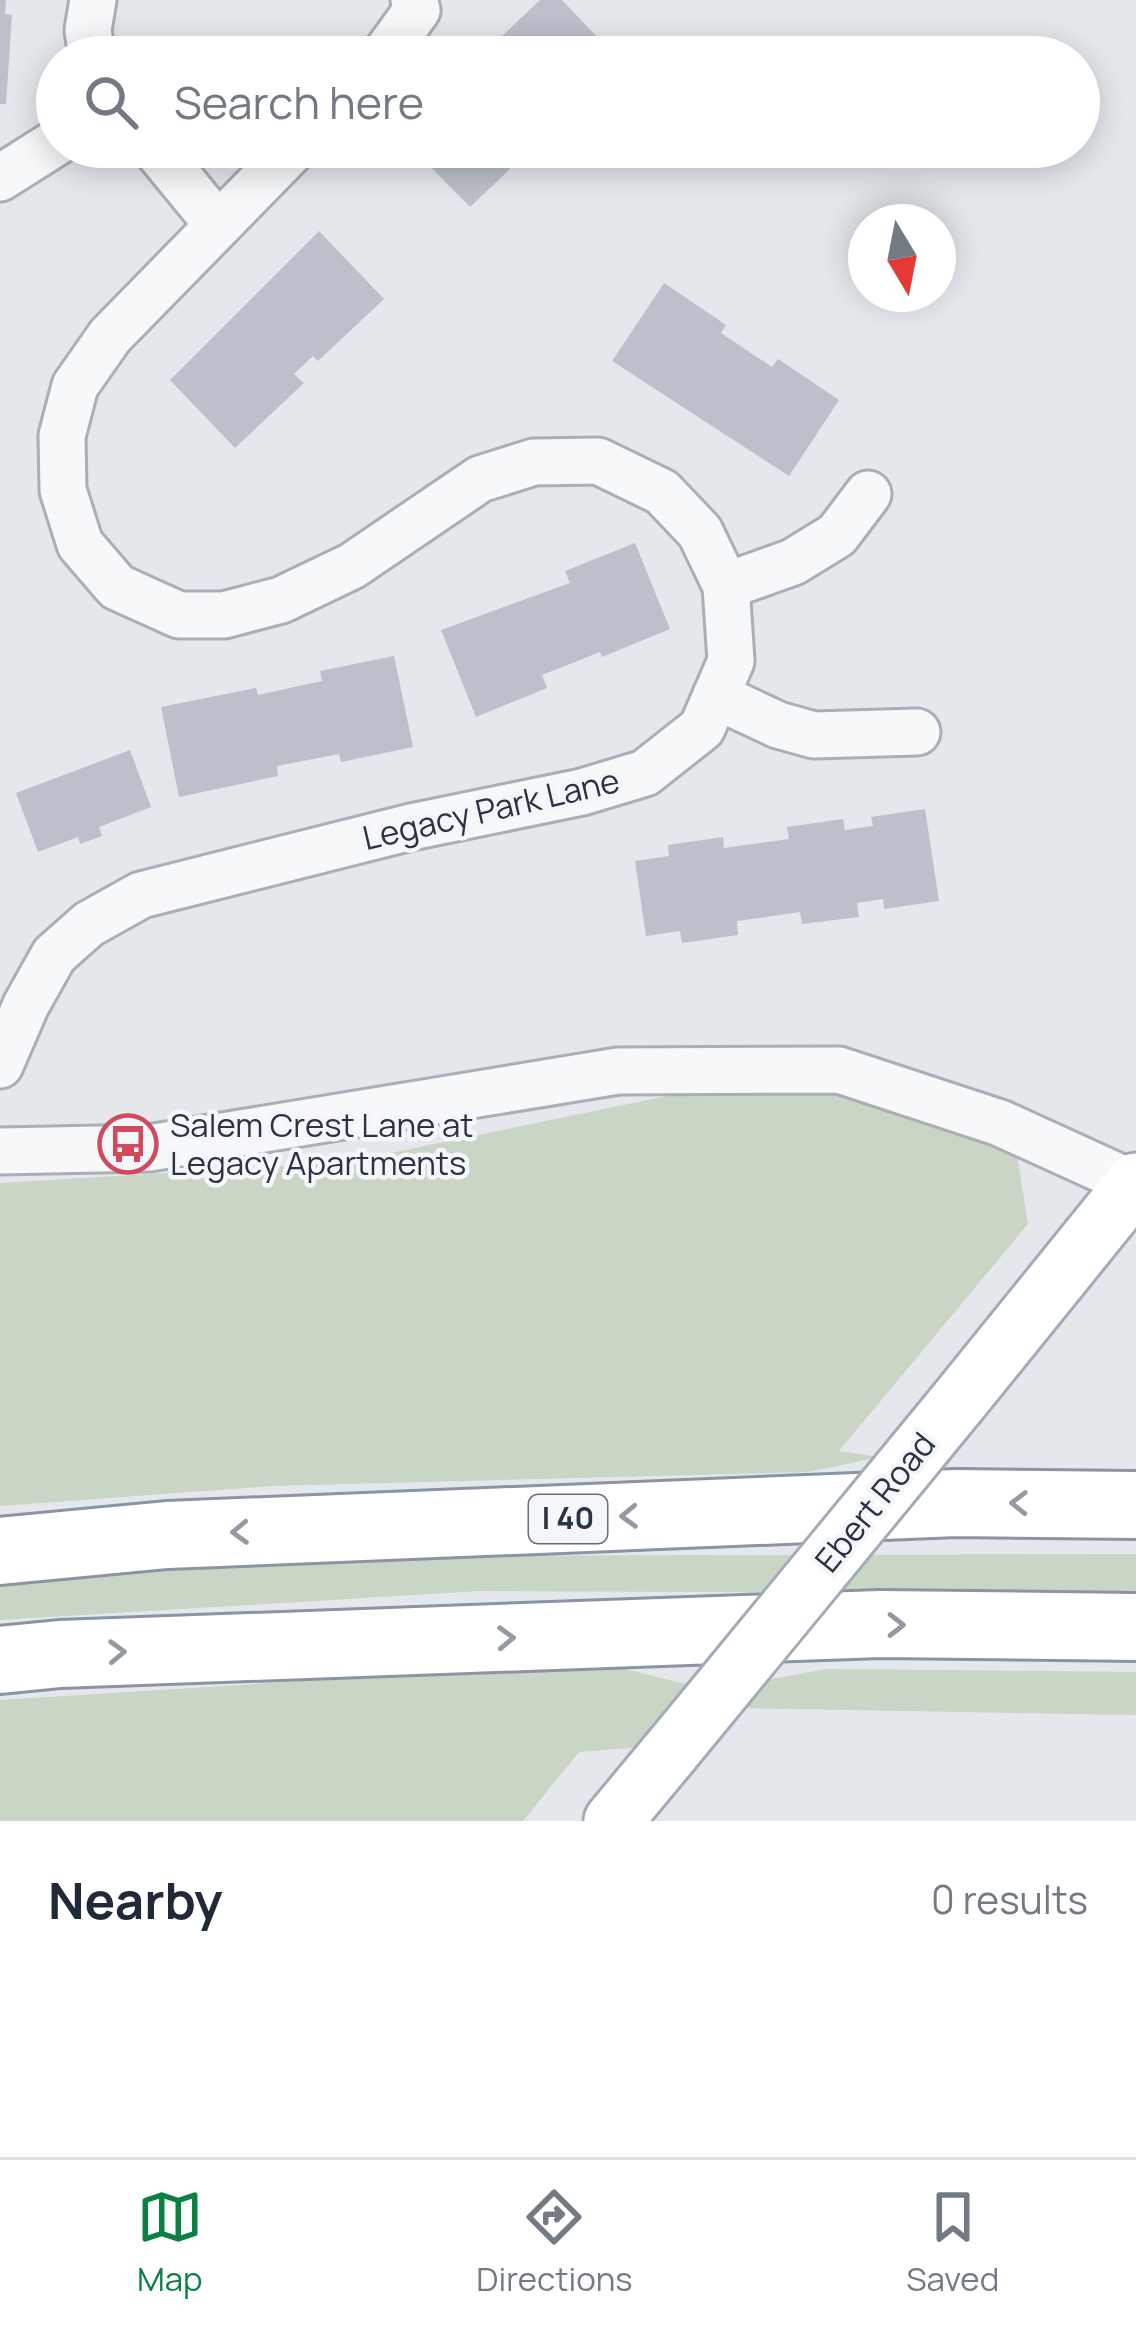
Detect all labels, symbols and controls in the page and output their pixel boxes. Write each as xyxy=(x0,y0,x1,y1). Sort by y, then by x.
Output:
search box xyxy=(36,36,1100,168)
icon: search xyxy=(78,69,144,135)
text: Search here xyxy=(174,71,424,133)
north arrow xyxy=(848,204,956,312)
street label: Legacy Park Lane xyxy=(358,757,624,860)
place label: Salem Crest Lane at Legacy Apartments xyxy=(170,1102,473,1185)
bus stop icon: Salem Crest Lane at Legacy Apartments xyxy=(97,1113,159,1175)
street label: Ebert Road xyxy=(804,1422,945,1581)
one-way arrow xyxy=(1009,1491,1028,1517)
road number: I 40 xyxy=(529,1495,607,1543)
one-way arrow xyxy=(619,1503,638,1529)
one-way arrow xyxy=(230,1519,249,1545)
one-way arrow xyxy=(888,1612,906,1638)
one-way arrow xyxy=(497,1625,516,1651)
one-way arrow xyxy=(108,1639,127,1665)
text: Nearby xyxy=(48,1865,223,1934)
text: 0 results xyxy=(931,1872,1088,1926)
tab: Map xyxy=(137,2184,203,2301)
tab: Directions xyxy=(476,2184,633,2301)
tab: Saved xyxy=(906,2184,999,2301)

